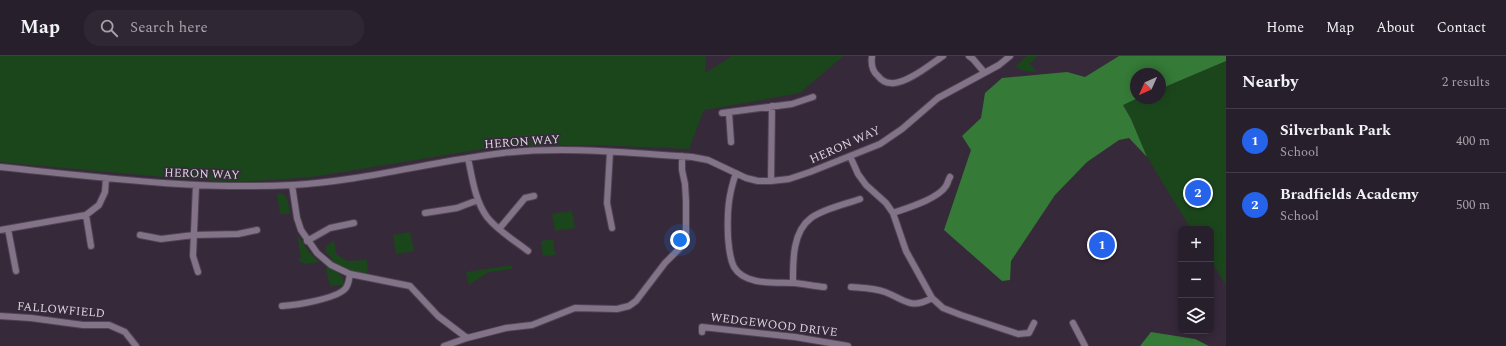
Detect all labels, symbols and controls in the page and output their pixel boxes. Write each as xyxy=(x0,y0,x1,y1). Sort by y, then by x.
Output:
search box xyxy=(84,10,364,46)
text: Map xyxy=(20,13,60,42)
text: Search here xyxy=(130,16,208,39)
icon: search xyxy=(98,17,120,39)
text: Home xyxy=(1266,17,1304,38)
text: Map xyxy=(1326,17,1354,38)
text: About xyxy=(1376,17,1415,38)
text: Contact xyxy=(1437,17,1486,38)
north arrow xyxy=(1130,68,1166,104)
text: Nearby xyxy=(1242,69,1298,95)
text: 2 results xyxy=(1442,72,1490,92)
text: Silverbank Park xyxy=(1280,119,1391,142)
street label: HERON WAY xyxy=(807,121,884,169)
street label: HERON WAY xyxy=(484,130,561,154)
text: 1 xyxy=(1251,131,1259,151)
text: 400 m xyxy=(1456,131,1490,151)
text: School xyxy=(1280,142,1319,162)
street label: HERON WAY xyxy=(164,163,241,185)
pin: 2 xyxy=(1185,178,1211,208)
text: Bradfields Academy xyxy=(1280,183,1419,206)
text: 2 xyxy=(1251,195,1259,215)
text: 500 m xyxy=(1456,195,1490,215)
text: School xyxy=(1280,206,1319,226)
map controls xyxy=(1178,226,1214,334)
button: + xyxy=(1178,226,1214,262)
your location xyxy=(670,230,690,250)
pin: 1 xyxy=(1089,230,1115,260)
button: − xyxy=(1178,262,1214,298)
street label: FALLOWFIELD xyxy=(16,297,106,323)
button: layers xyxy=(1178,298,1214,334)
street label: WEDGEWOOD DRIVE xyxy=(709,308,839,342)

